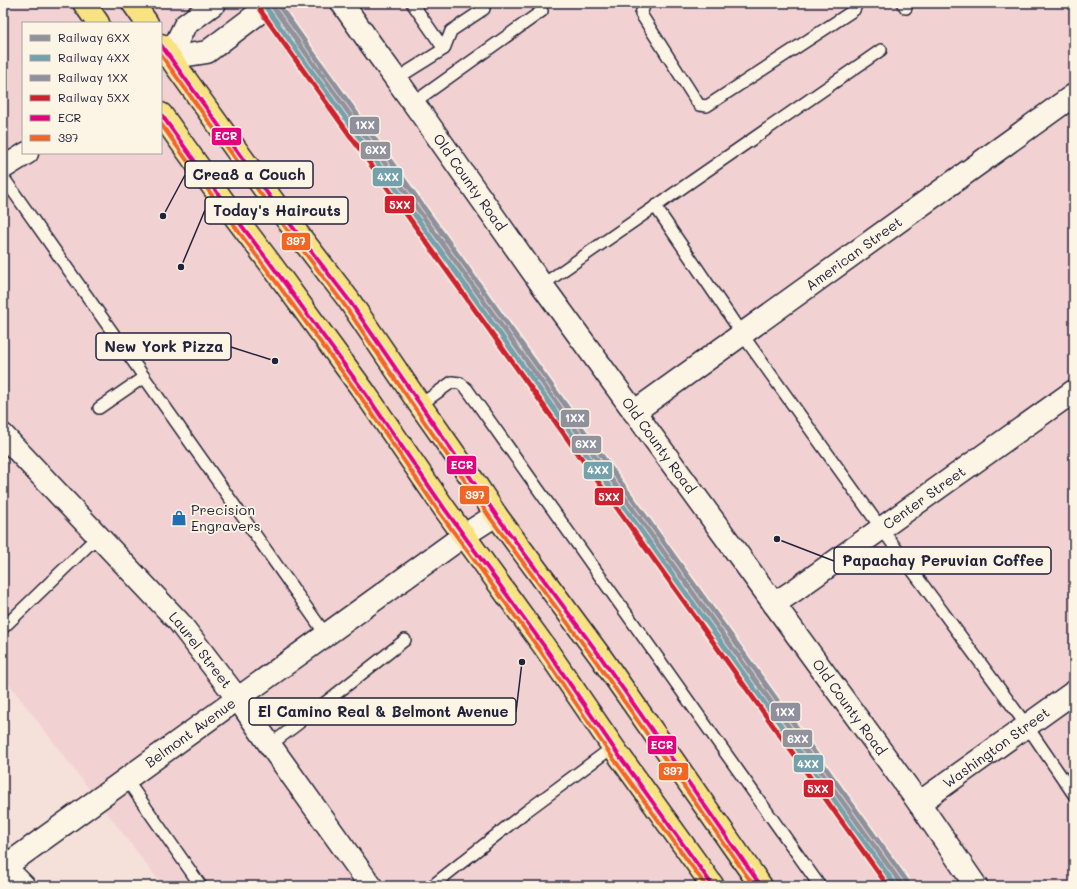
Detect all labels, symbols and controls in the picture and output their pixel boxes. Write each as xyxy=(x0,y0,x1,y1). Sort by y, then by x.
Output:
legend xyxy=(22,22,162,154)
text: Railway 6XX xyxy=(58,29,130,45)
text: Railway 4XX xyxy=(58,49,130,65)
text: Railway 1XX xyxy=(58,69,128,85)
text: Railway 5XX xyxy=(58,89,130,105)
text: ECR xyxy=(58,109,81,125)
line badge: 1XX xyxy=(349,116,380,135)
text: 1XX xyxy=(355,117,375,132)
line badge: ECR xyxy=(211,127,242,146)
text: ECR xyxy=(215,128,238,143)
text: 397 xyxy=(58,129,79,145)
street label: Old County Road xyxy=(429,130,511,234)
line badge: 6XX xyxy=(360,141,391,160)
text: 6XX xyxy=(365,142,387,157)
callout: Crea8 a Couch xyxy=(185,161,313,188)
text: Crea8 a Couch xyxy=(193,164,306,184)
line badge: 4XX xyxy=(372,167,403,187)
text: 4XX xyxy=(377,169,399,184)
line badge: 5XX xyxy=(384,195,415,214)
callout: Today's Haircuts xyxy=(205,197,348,224)
text: 5XX xyxy=(389,197,411,212)
text: Today's Haircuts xyxy=(213,200,341,220)
street label: American Street xyxy=(802,212,906,294)
line badge: 397 xyxy=(281,232,311,251)
text: 397 xyxy=(286,233,306,248)
callout: New York Pizza xyxy=(96,333,231,360)
text: New York Pizza xyxy=(105,336,223,356)
street label: Old County Road xyxy=(618,393,701,497)
line badge: 1XX xyxy=(560,409,590,428)
text: 1XX xyxy=(565,410,585,425)
line badge: 6XX xyxy=(571,435,602,454)
text: 6XX xyxy=(575,436,597,451)
line badge: ECR xyxy=(446,455,477,475)
text: ECR xyxy=(451,457,474,472)
line badge: 4XX xyxy=(583,461,613,480)
street label: Center Street xyxy=(879,461,969,533)
text: 4XX xyxy=(587,462,609,477)
line badge: 397 xyxy=(459,485,490,505)
text: 397 xyxy=(465,487,485,502)
line badge: 5XX xyxy=(594,487,624,506)
text: 5XX xyxy=(598,489,620,504)
place label: Precision Engravers xyxy=(191,500,261,535)
shop icon: Precision Engravers xyxy=(170,509,188,527)
callout: Papachay Peruvian Coffee xyxy=(834,547,1051,574)
text: Papachay Peruvian Coffee xyxy=(842,550,1044,570)
street label: Laurel Street xyxy=(165,607,236,692)
street label: Old County Road xyxy=(808,655,891,759)
street label: Belmont Avenue xyxy=(141,693,239,772)
callout: El Camino Real & Belmont Avenue xyxy=(249,698,516,725)
text: El Camino Real & Belmont Avenue xyxy=(257,701,509,721)
line badge: 1XX xyxy=(770,702,801,722)
street label: Washington Street xyxy=(939,703,1053,792)
text: 1XX xyxy=(775,704,795,719)
line badge: 6XX xyxy=(782,729,813,748)
text: 6XX xyxy=(787,731,809,746)
line badge: ECR xyxy=(647,735,677,755)
text: ECR xyxy=(651,737,674,752)
line badge: 4XX xyxy=(793,754,824,773)
text: 4XX xyxy=(797,756,819,771)
line badge: 397 xyxy=(658,762,689,781)
text: 397 xyxy=(663,763,683,778)
line badge: 5XX xyxy=(803,779,834,798)
text: 5XX xyxy=(807,781,829,796)

